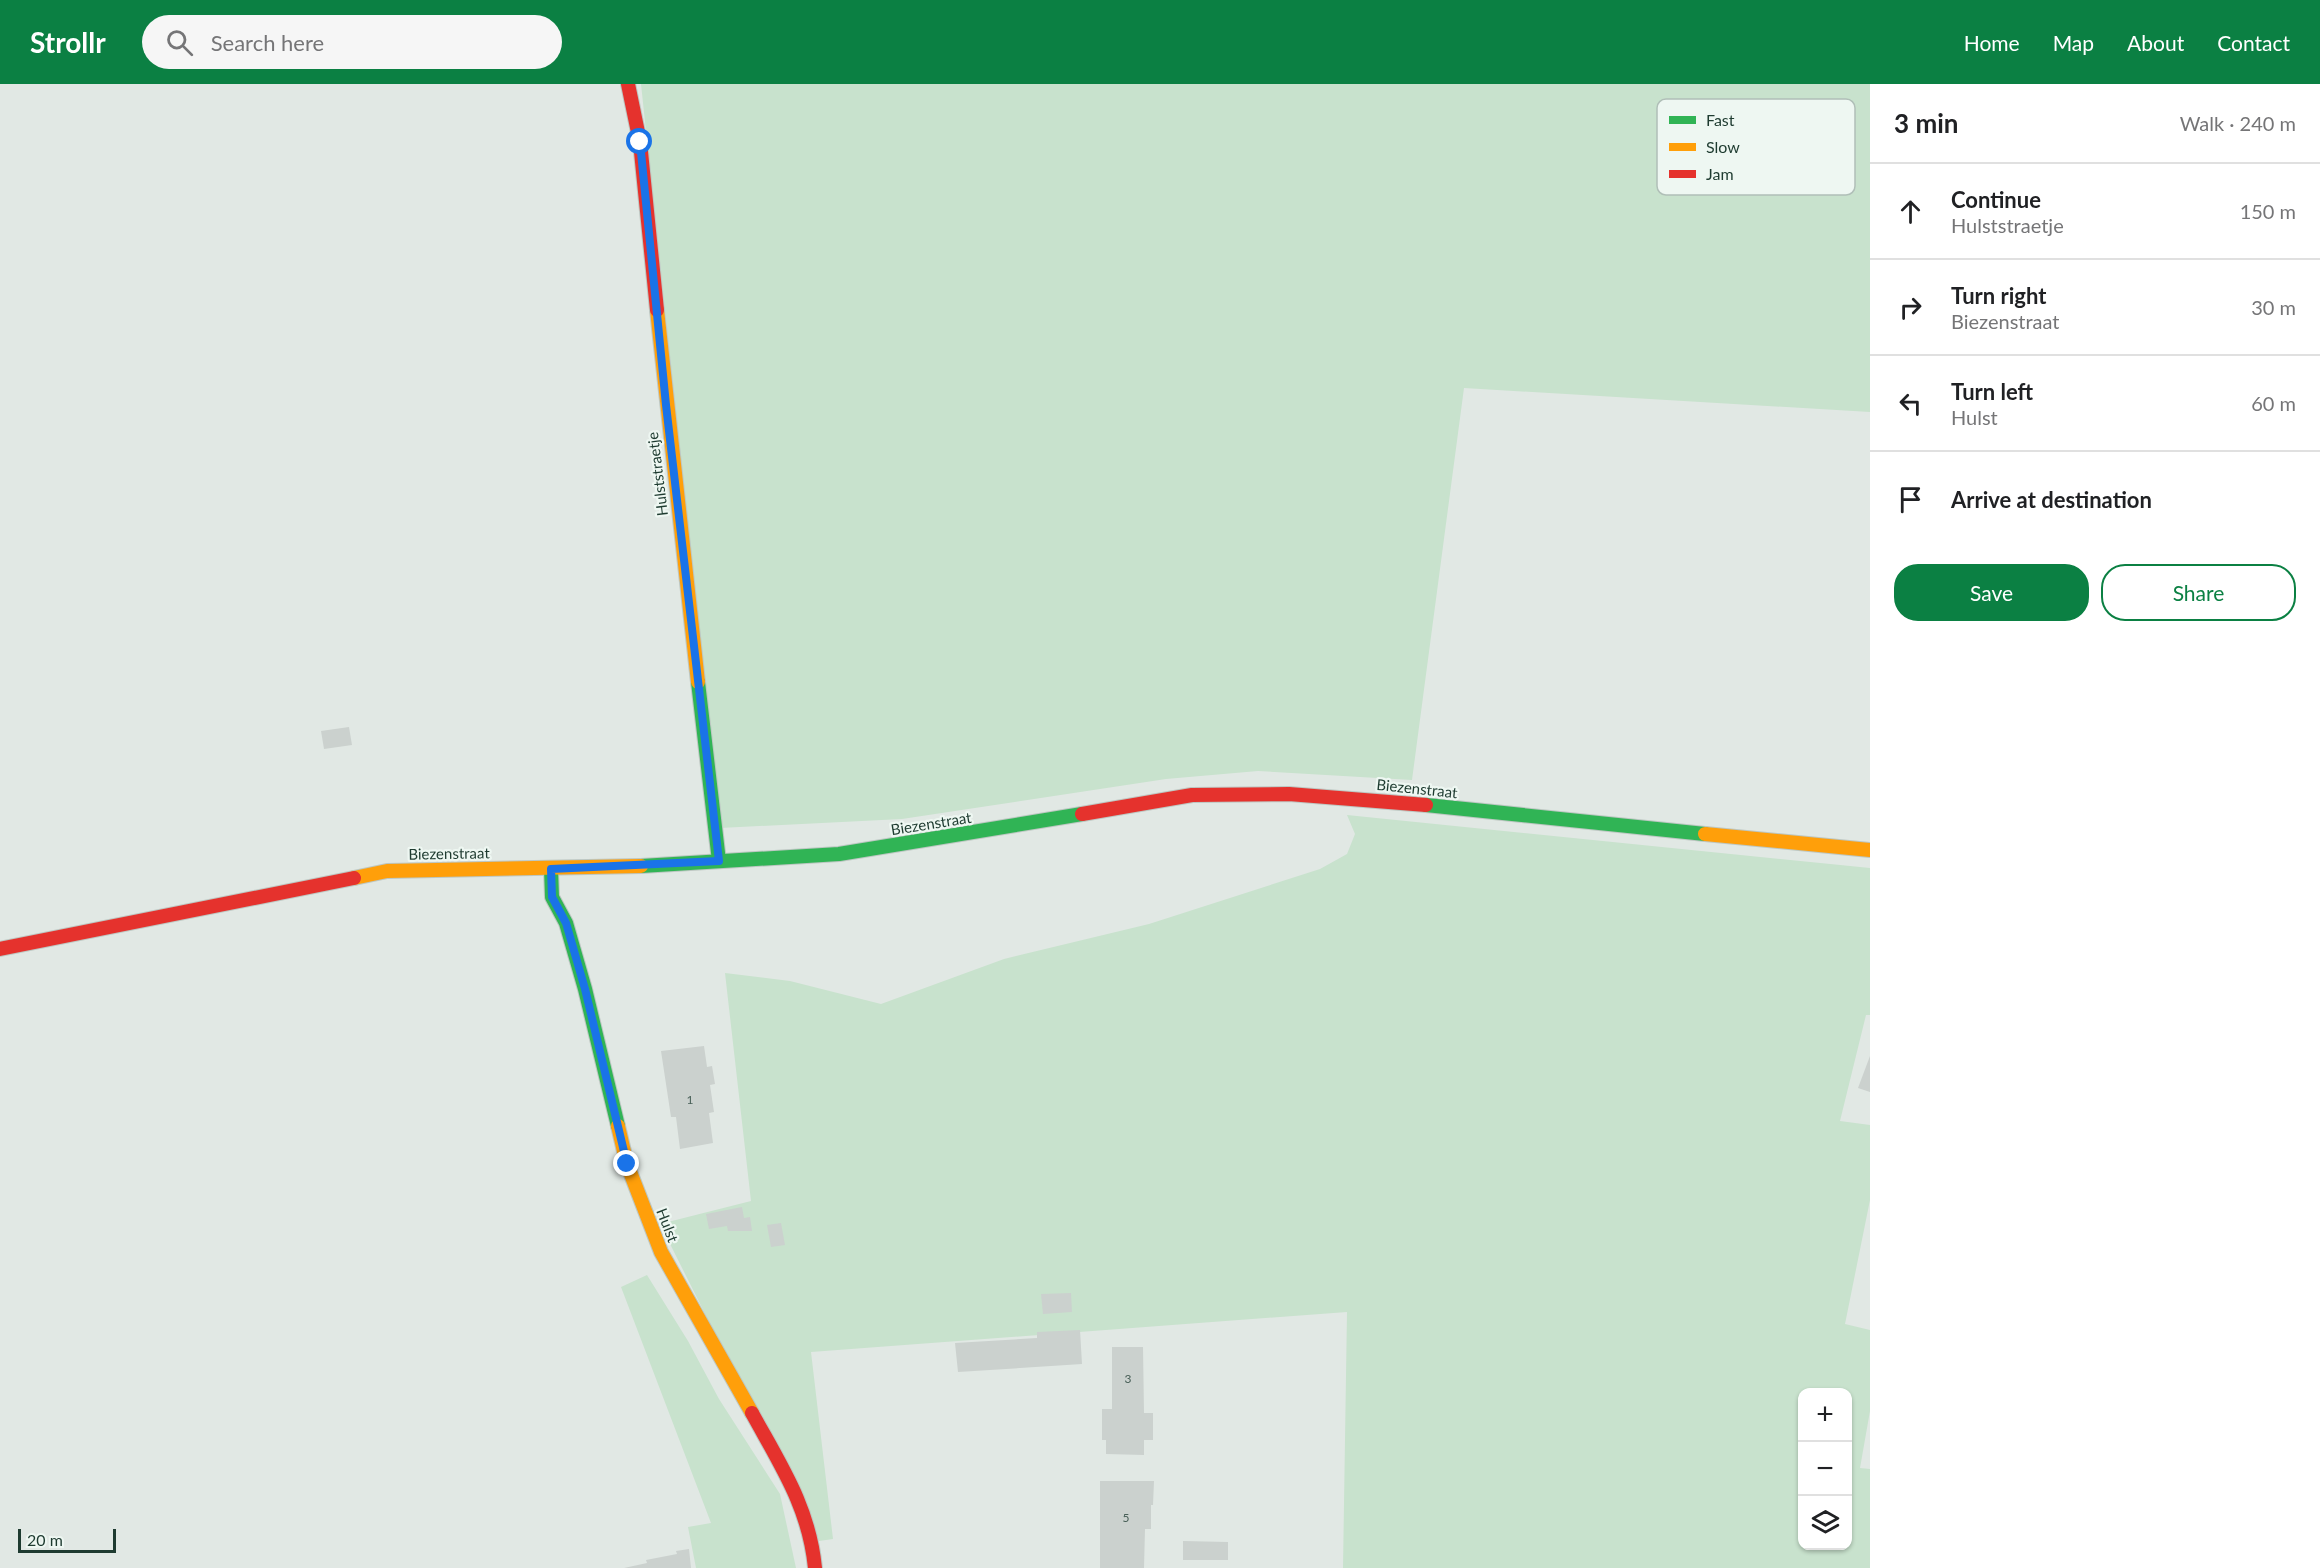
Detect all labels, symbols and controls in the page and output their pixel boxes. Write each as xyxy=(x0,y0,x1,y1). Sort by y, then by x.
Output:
search box xyxy=(142,15,562,69)
text: Strollr xyxy=(30,25,106,59)
icon: search xyxy=(163,26,196,59)
text: Search here xyxy=(211,29,324,56)
text: Home xyxy=(1964,30,2020,55)
text: Map xyxy=(2053,30,2094,55)
text: About xyxy=(2127,30,2184,55)
text: Contact xyxy=(2217,30,2290,55)
legend xyxy=(1657,99,1855,195)
text: 3 min xyxy=(1894,107,1958,139)
text: Fast xyxy=(1706,110,1735,129)
text: Walk · 240 m xyxy=(2180,111,2296,135)
route start xyxy=(626,128,652,154)
text: Slow xyxy=(1706,137,1740,156)
text: Jam xyxy=(1706,164,1734,183)
text: Continue xyxy=(1951,186,2041,213)
icon: ahead xyxy=(1894,195,1927,228)
text: 150 m xyxy=(2240,199,2296,223)
text: Hulststraetje xyxy=(1951,213,2064,237)
text: Turn right xyxy=(1951,282,2046,309)
icon: right xyxy=(1894,291,1927,324)
text: 30 m xyxy=(2251,295,2296,319)
text: Biezenstraat xyxy=(1951,309,2060,333)
text: Turn left xyxy=(1951,378,2033,405)
icon: left xyxy=(1894,387,1927,420)
text: 60 m xyxy=(2251,391,2296,415)
text: Hulst xyxy=(1951,405,1998,429)
street label: Hulststraetje xyxy=(643,431,671,517)
icon: arrive xyxy=(1894,483,1927,516)
text: Arrive at destination xyxy=(1951,486,2152,513)
button: Save xyxy=(1894,564,2089,621)
button: Share xyxy=(2101,564,2296,621)
street label: Biezenstraat xyxy=(1376,775,1459,801)
street label: Biezenstraat xyxy=(889,808,973,838)
street label: Biezenstraat xyxy=(408,843,490,863)
house number: 1 xyxy=(687,1092,694,1107)
route end xyxy=(613,1150,639,1176)
street label: Hulst xyxy=(653,1205,683,1245)
house number: 3 xyxy=(1125,1371,1132,1386)
map controls xyxy=(1798,1388,1852,1550)
button: + xyxy=(1798,1388,1852,1442)
button: − xyxy=(1798,1442,1852,1496)
button: layers xyxy=(1798,1496,1852,1550)
house number: 5 xyxy=(1123,1510,1130,1525)
scale bar xyxy=(18,1526,116,1554)
text: 20 m xyxy=(27,1530,63,1549)

